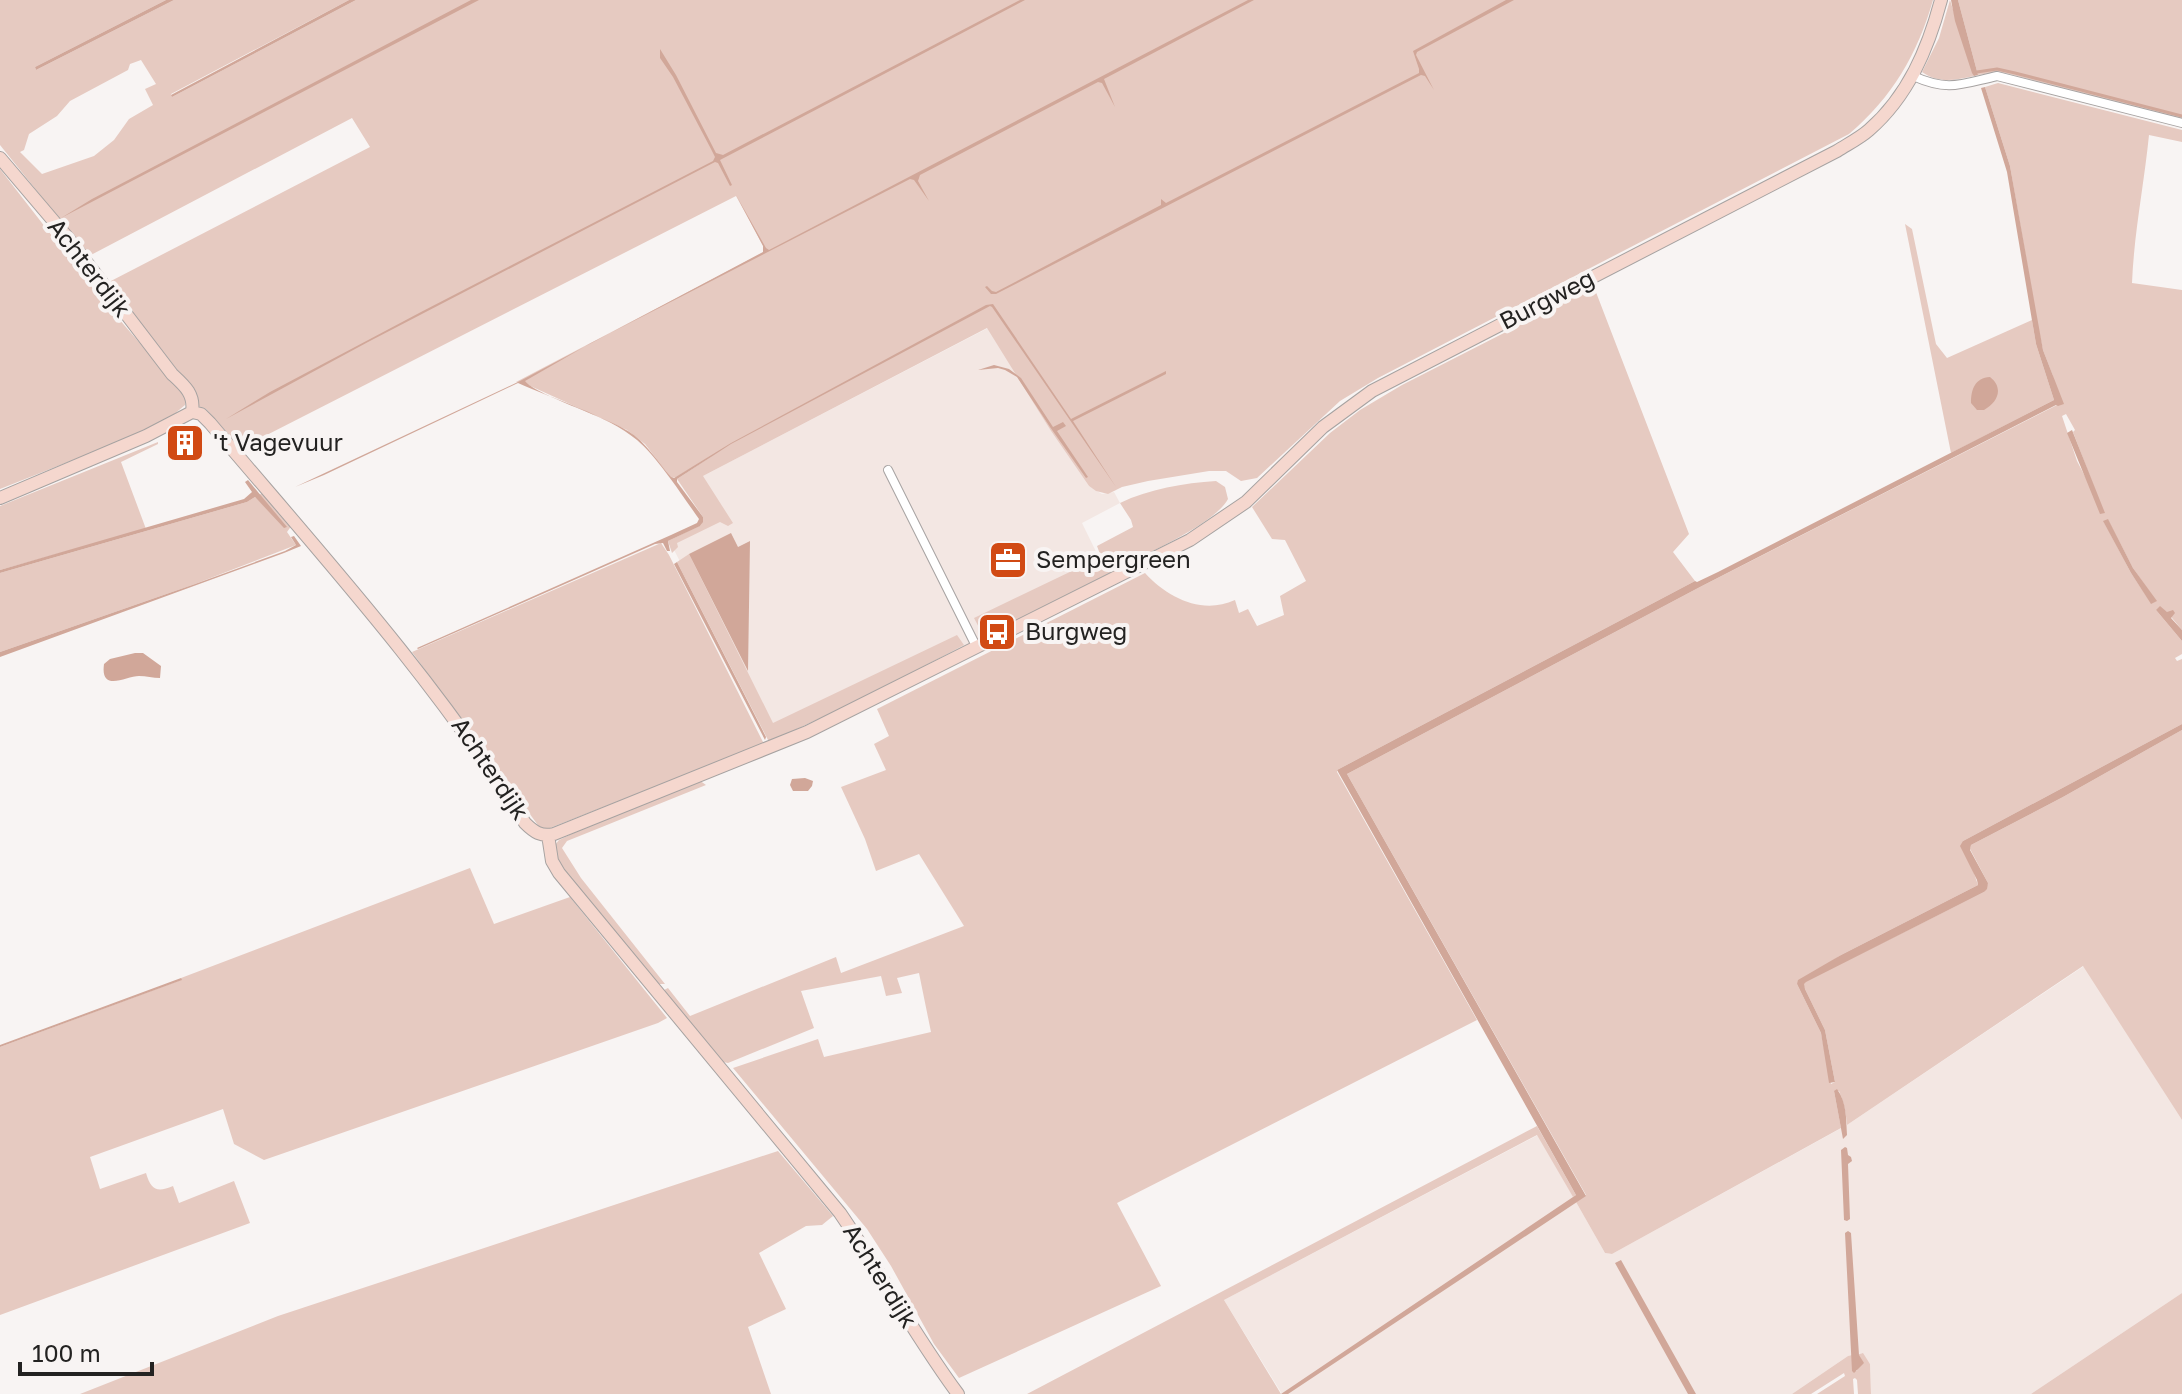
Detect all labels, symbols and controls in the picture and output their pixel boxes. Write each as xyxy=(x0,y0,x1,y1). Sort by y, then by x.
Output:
street label: Achterdijk xyxy=(43,212,138,322)
street label: Burgweg xyxy=(1494,263,1599,335)
building icon: 't Vagevuur xyxy=(164,422,206,464)
place label: 't Vagevuur xyxy=(213,427,343,456)
office icon: Sempergreen xyxy=(987,539,1029,581)
place label: Sempergreen xyxy=(1036,544,1191,573)
bus stop icon: Burgweg xyxy=(976,611,1018,653)
place label: Burgweg xyxy=(1025,616,1127,645)
street label: Achterdijk xyxy=(446,711,536,825)
street label: Achterdijk xyxy=(838,1218,925,1333)
scale bar xyxy=(20,1326,152,1376)
text: 100 m xyxy=(32,1338,101,1367)

